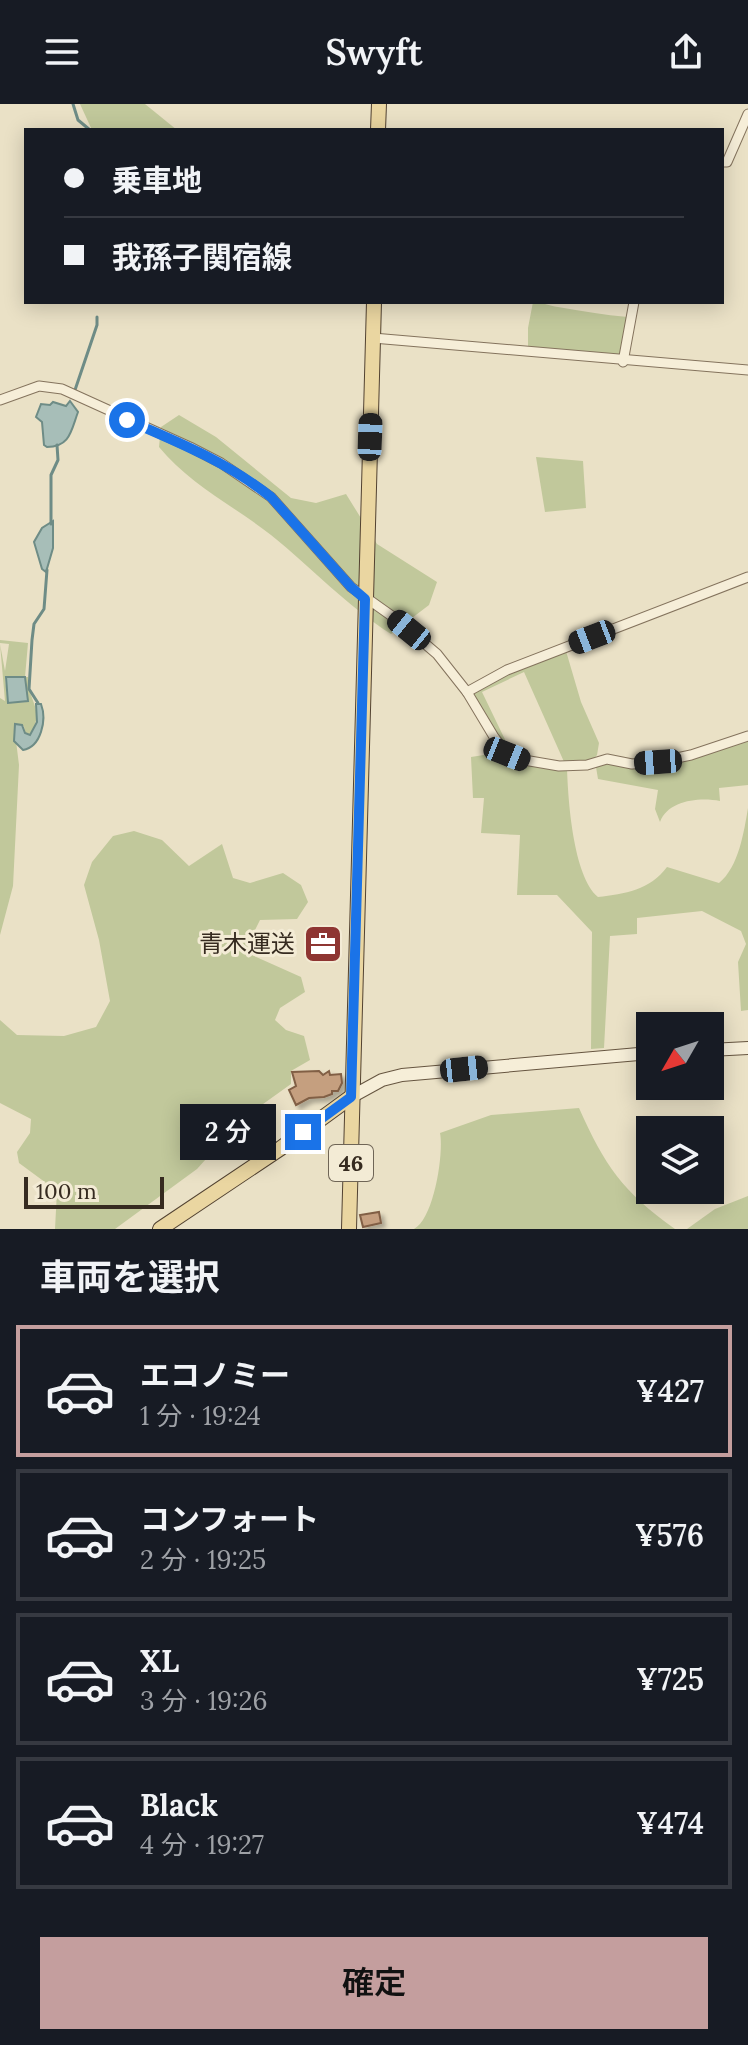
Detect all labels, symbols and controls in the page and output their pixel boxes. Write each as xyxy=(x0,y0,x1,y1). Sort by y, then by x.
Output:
text: Swyft xyxy=(325,29,423,75)
icon: menu xyxy=(40,30,84,74)
icon: share xyxy=(664,30,708,74)
text: 乗車地 xyxy=(112,161,202,199)
text: 我孫子関宿線 xyxy=(112,238,292,276)
route start xyxy=(109,402,145,438)
car xyxy=(357,413,383,461)
car xyxy=(383,606,435,654)
car xyxy=(565,617,619,657)
car xyxy=(480,734,534,774)
car xyxy=(633,748,683,776)
office icon: 青木運送 xyxy=(302,923,344,965)
place label: 青木運送 xyxy=(199,928,295,959)
north arrow xyxy=(636,1012,724,1100)
map controls xyxy=(636,1012,724,1204)
car xyxy=(439,1055,489,1083)
callout: 2 分 xyxy=(179,1104,275,1160)
route end xyxy=(285,1114,321,1150)
text: 2 分 xyxy=(205,1115,251,1148)
button: layers xyxy=(636,1116,724,1204)
road number: 46 xyxy=(329,1145,373,1181)
scale bar xyxy=(24,1173,164,1209)
text: 100 m xyxy=(36,1177,97,1205)
text: 車両を選択 xyxy=(40,1254,220,1300)
icon: car xyxy=(44,1355,116,1427)
text: エコノミー xyxy=(140,1356,290,1394)
text: ¥427 xyxy=(636,1372,704,1410)
text: 1 分 · 19:24 xyxy=(140,1399,261,1432)
icon: car xyxy=(44,1499,116,1571)
text: コンフォート xyxy=(140,1500,319,1538)
text: ¥576 xyxy=(635,1516,704,1554)
text: 2 分 · 19:25 xyxy=(140,1543,266,1576)
text: XL xyxy=(140,1642,179,1680)
icon: car xyxy=(44,1643,116,1715)
text: ¥725 xyxy=(636,1660,704,1698)
text: 3 分 · 19:26 xyxy=(140,1684,267,1717)
text: Black xyxy=(140,1786,218,1824)
icon: car xyxy=(44,1787,116,1859)
text: ¥474 xyxy=(636,1804,704,1842)
text: 4 分 · 19:27 xyxy=(140,1828,264,1861)
button: 確定 xyxy=(40,1937,708,2029)

